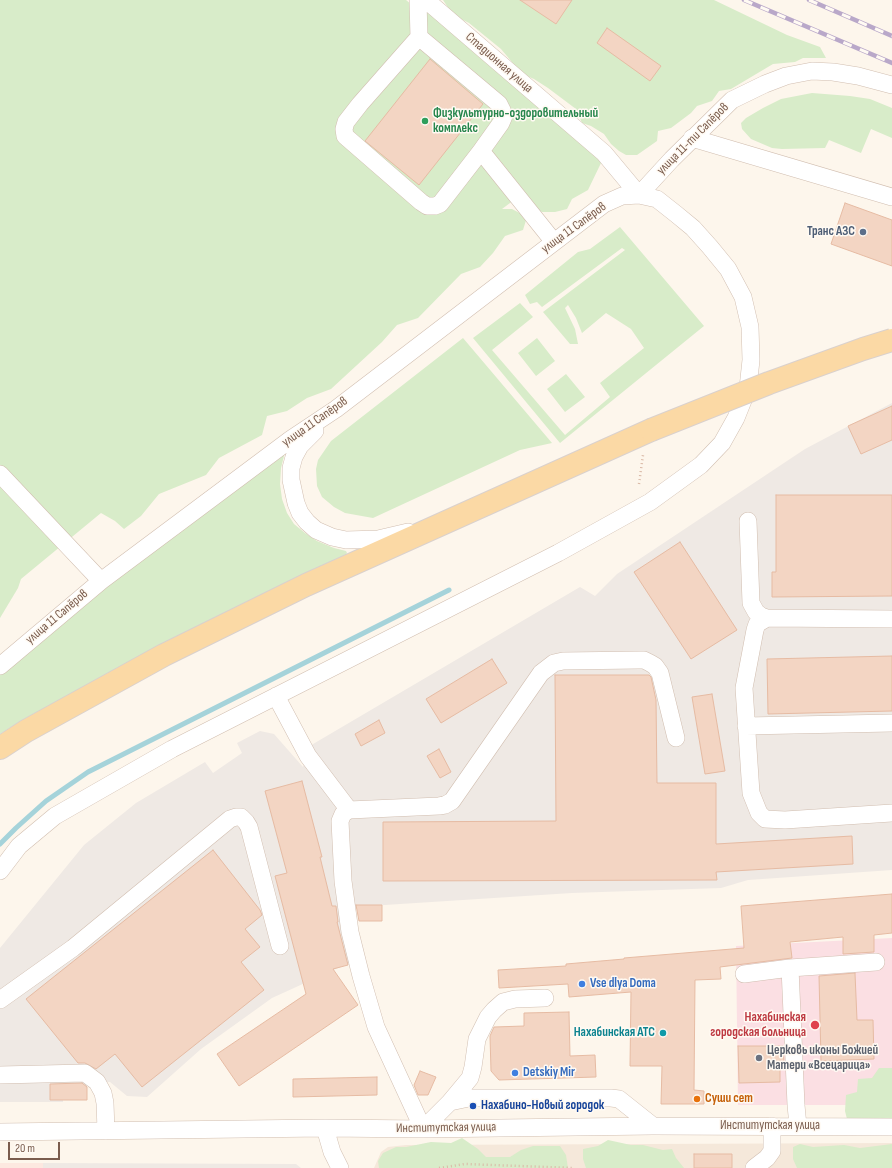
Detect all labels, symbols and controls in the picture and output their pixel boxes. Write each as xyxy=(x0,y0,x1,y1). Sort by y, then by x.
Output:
street label: Стадионная улица xyxy=(462,29,536,97)
street label: улица 11-ти Сапёров xyxy=(654,100,732,178)
place label: Физкультурно-оздоровительный комплекс xyxy=(433,106,598,137)
marker: Физкультурно-оздоровительный комплекс xyxy=(420,116,430,126)
street label: улица 11 Сапёров xyxy=(538,199,610,257)
place label: Транс АЗС xyxy=(807,224,855,240)
marker: Транс АЗС xyxy=(858,227,868,237)
street label: улица 11 Сапёров xyxy=(279,394,351,450)
street label: улица 11 Сапёров xyxy=(23,586,91,648)
place label: Vse dlya Doma xyxy=(590,976,656,992)
marker: Vse dlya Doma xyxy=(577,979,587,989)
place label: Нахабинская городская больница xyxy=(710,1010,806,1041)
marker: Нахабинская городская больница xyxy=(809,1019,821,1031)
place label: Нахабинская АТС xyxy=(574,1025,655,1041)
marker: Нахабинская АТС xyxy=(658,1028,668,1038)
place label: Церковь иконы Божией Матери «Всецарица» xyxy=(767,1043,878,1074)
marker: Церковь иконы Божией Матери «Всецарица» xyxy=(754,1053,764,1063)
place label: Detskiy Mir xyxy=(523,1065,575,1081)
marker: Detskiy Mir xyxy=(510,1068,520,1078)
place label: Суши сет xyxy=(705,1091,753,1107)
marker: Суши сет xyxy=(692,1094,702,1104)
place label: Нахабино-Новый городок xyxy=(481,1098,604,1114)
marker: Нахабино-Новый городок xyxy=(468,1101,478,1111)
street label: Институтская улица xyxy=(720,1118,820,1134)
street label: Институтская улица xyxy=(396,1119,496,1137)
scale bar xyxy=(10,1134,62,1160)
text: 20 m xyxy=(15,1141,35,1156)

